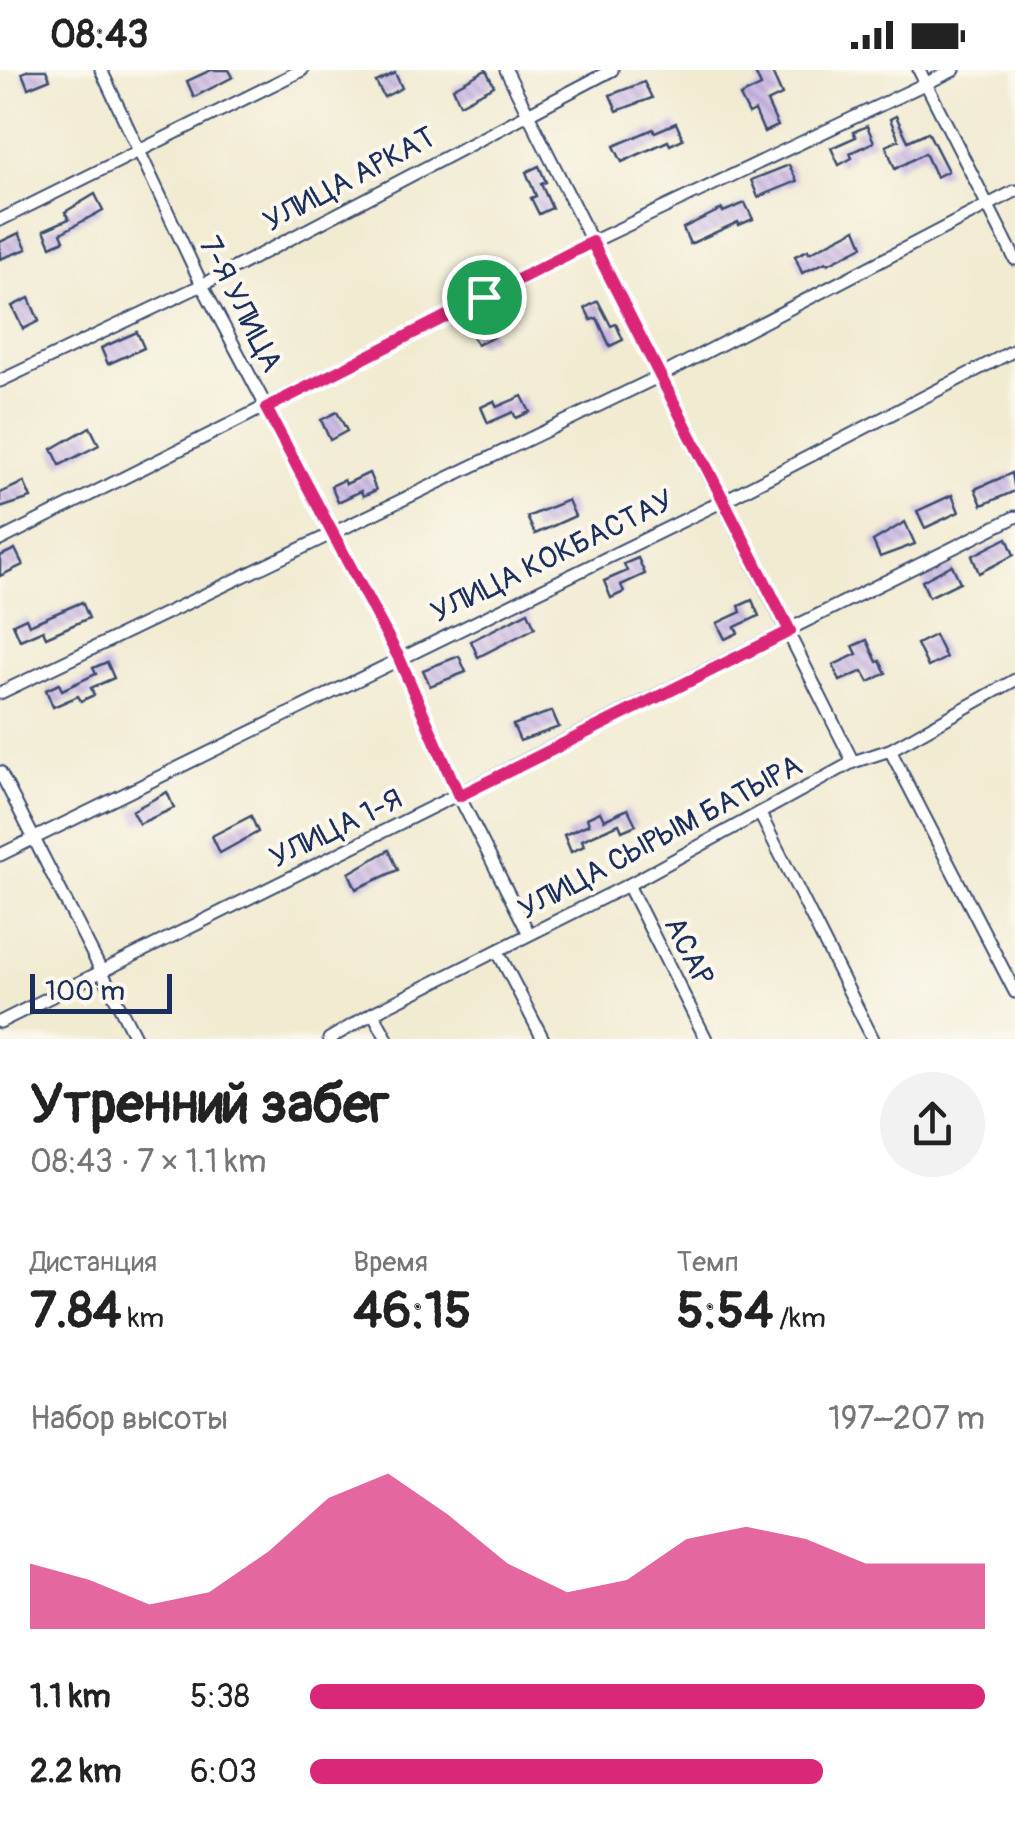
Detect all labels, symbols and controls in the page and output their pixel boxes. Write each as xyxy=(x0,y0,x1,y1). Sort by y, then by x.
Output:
text: 08:43 xyxy=(50,11,149,59)
street label: УЛИЦА АРКАТ xyxy=(257,119,441,240)
street label: 7-Я УЛИЦА xyxy=(191,230,290,378)
pin xyxy=(442,255,527,340)
icon: arrive xyxy=(457,270,512,325)
street label: УЛИЦА КОКБАСТАУ xyxy=(425,482,679,631)
street label: УЛИЦА СЫРЫМ БАТЫРА xyxy=(512,747,808,928)
street label: УЛИЦА 1-Я xyxy=(264,780,409,876)
street label: АСАР xyxy=(656,911,722,992)
scale bar xyxy=(30,969,172,1014)
text: 100 m xyxy=(45,974,125,1009)
text: Утренний забег xyxy=(30,1070,389,1139)
button: share xyxy=(880,1072,985,1177)
text: 08:43 · 7 × 1.1 km xyxy=(30,1142,266,1182)
text: Дистанция xyxy=(30,1245,157,1280)
text: Время xyxy=(353,1245,428,1280)
text: Темп xyxy=(677,1245,739,1280)
text: 7.84 xyxy=(30,1280,122,1343)
text: 46:15 xyxy=(353,1280,471,1343)
text: 5:54 xyxy=(677,1280,773,1343)
text: km xyxy=(122,1301,164,1336)
text: /km xyxy=(773,1301,826,1336)
text: Набор высоты xyxy=(30,1399,228,1439)
text: 197–207 m xyxy=(828,1399,985,1439)
text: 1.1 km xyxy=(30,1677,111,1717)
text: 5:38 xyxy=(190,1677,250,1717)
text: 2.2 km xyxy=(30,1752,122,1792)
text: 6:03 xyxy=(190,1752,257,1792)

